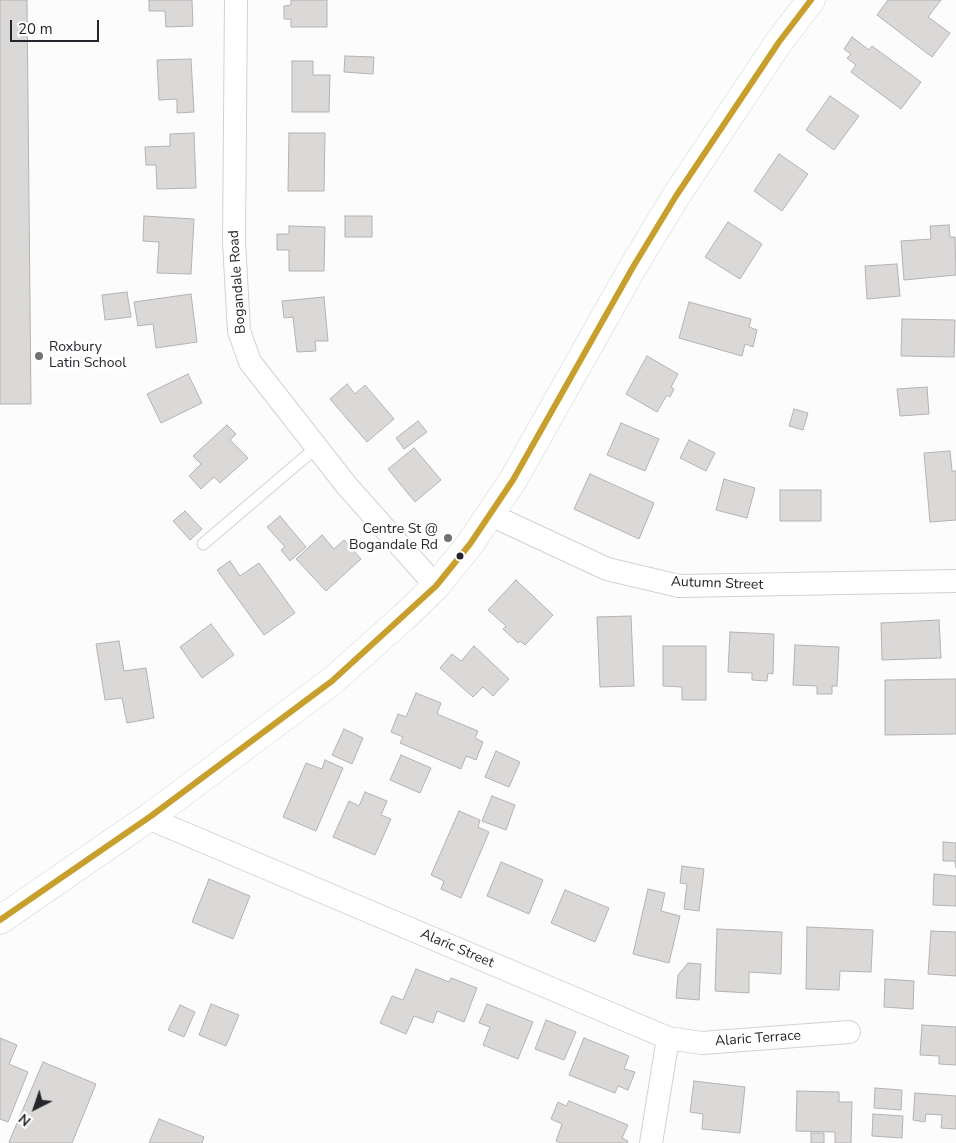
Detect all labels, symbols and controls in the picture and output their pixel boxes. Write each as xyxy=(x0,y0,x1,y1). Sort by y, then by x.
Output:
scale bar xyxy=(12,10,101,42)
text: 20 m xyxy=(18,19,53,39)
street label: Bogandale Road xyxy=(226,229,250,335)
place label: Roxbury Latin School xyxy=(49,340,126,372)
marker: Roxbury Latin School xyxy=(33,350,45,362)
place label: Centre St @ Bogandale Rd xyxy=(349,522,438,554)
marker: Centre St @ Bogandale Rd xyxy=(442,532,454,544)
unlabelled marker xyxy=(455,551,465,561)
street label: Autumn Street xyxy=(670,574,764,594)
street label: Alaric Street xyxy=(418,926,496,972)
street label: Alaric Terrace xyxy=(714,1028,802,1050)
north arrow xyxy=(10,1083,60,1133)
text: N xyxy=(15,1109,35,1130)

